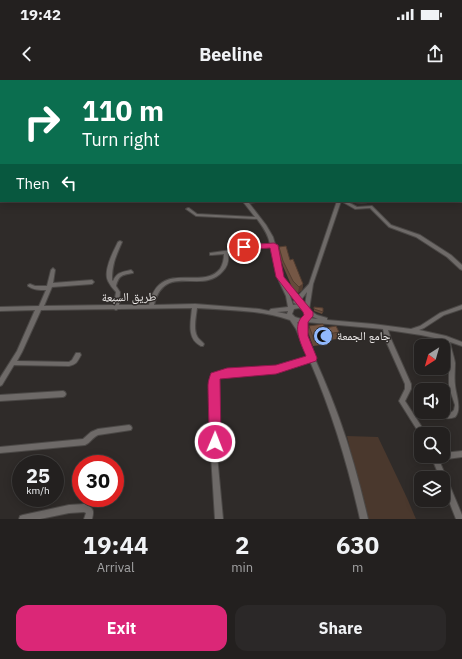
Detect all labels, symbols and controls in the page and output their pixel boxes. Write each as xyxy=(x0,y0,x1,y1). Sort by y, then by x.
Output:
text: 19:42 xyxy=(20,5,61,24)
icon: back xyxy=(16,43,38,65)
text: Beeline xyxy=(199,43,263,66)
icon: share xyxy=(424,43,446,65)
text: 110 m xyxy=(82,92,164,129)
icon: right xyxy=(16,96,68,148)
text: Turn right xyxy=(82,128,160,151)
icon: left xyxy=(58,172,80,194)
text: Then xyxy=(16,174,50,193)
pin xyxy=(227,230,261,264)
icon: arrive xyxy=(233,236,255,258)
street label: طريق السبعة xyxy=(102,289,157,305)
mosque icon: جامع الجمعة xyxy=(312,325,334,347)
place label: جامع الجمعة xyxy=(337,328,391,343)
north arrow xyxy=(414,339,450,375)
map controls xyxy=(414,339,450,507)
button: sound xyxy=(414,383,450,419)
position arrow xyxy=(194,421,236,463)
button: search xyxy=(414,427,450,463)
speed limit sign: 30 xyxy=(72,455,124,507)
text: 25 xyxy=(26,462,50,489)
button: layers xyxy=(414,471,450,507)
text: km/h xyxy=(26,484,50,497)
text: 19:44 xyxy=(83,529,148,561)
text: 2 xyxy=(235,529,249,561)
text: 630 xyxy=(336,529,379,561)
text: Arrival xyxy=(97,559,135,576)
text: min xyxy=(231,559,253,576)
text: m xyxy=(352,559,363,576)
button: Exit xyxy=(16,605,227,651)
button: Share xyxy=(235,605,446,651)

